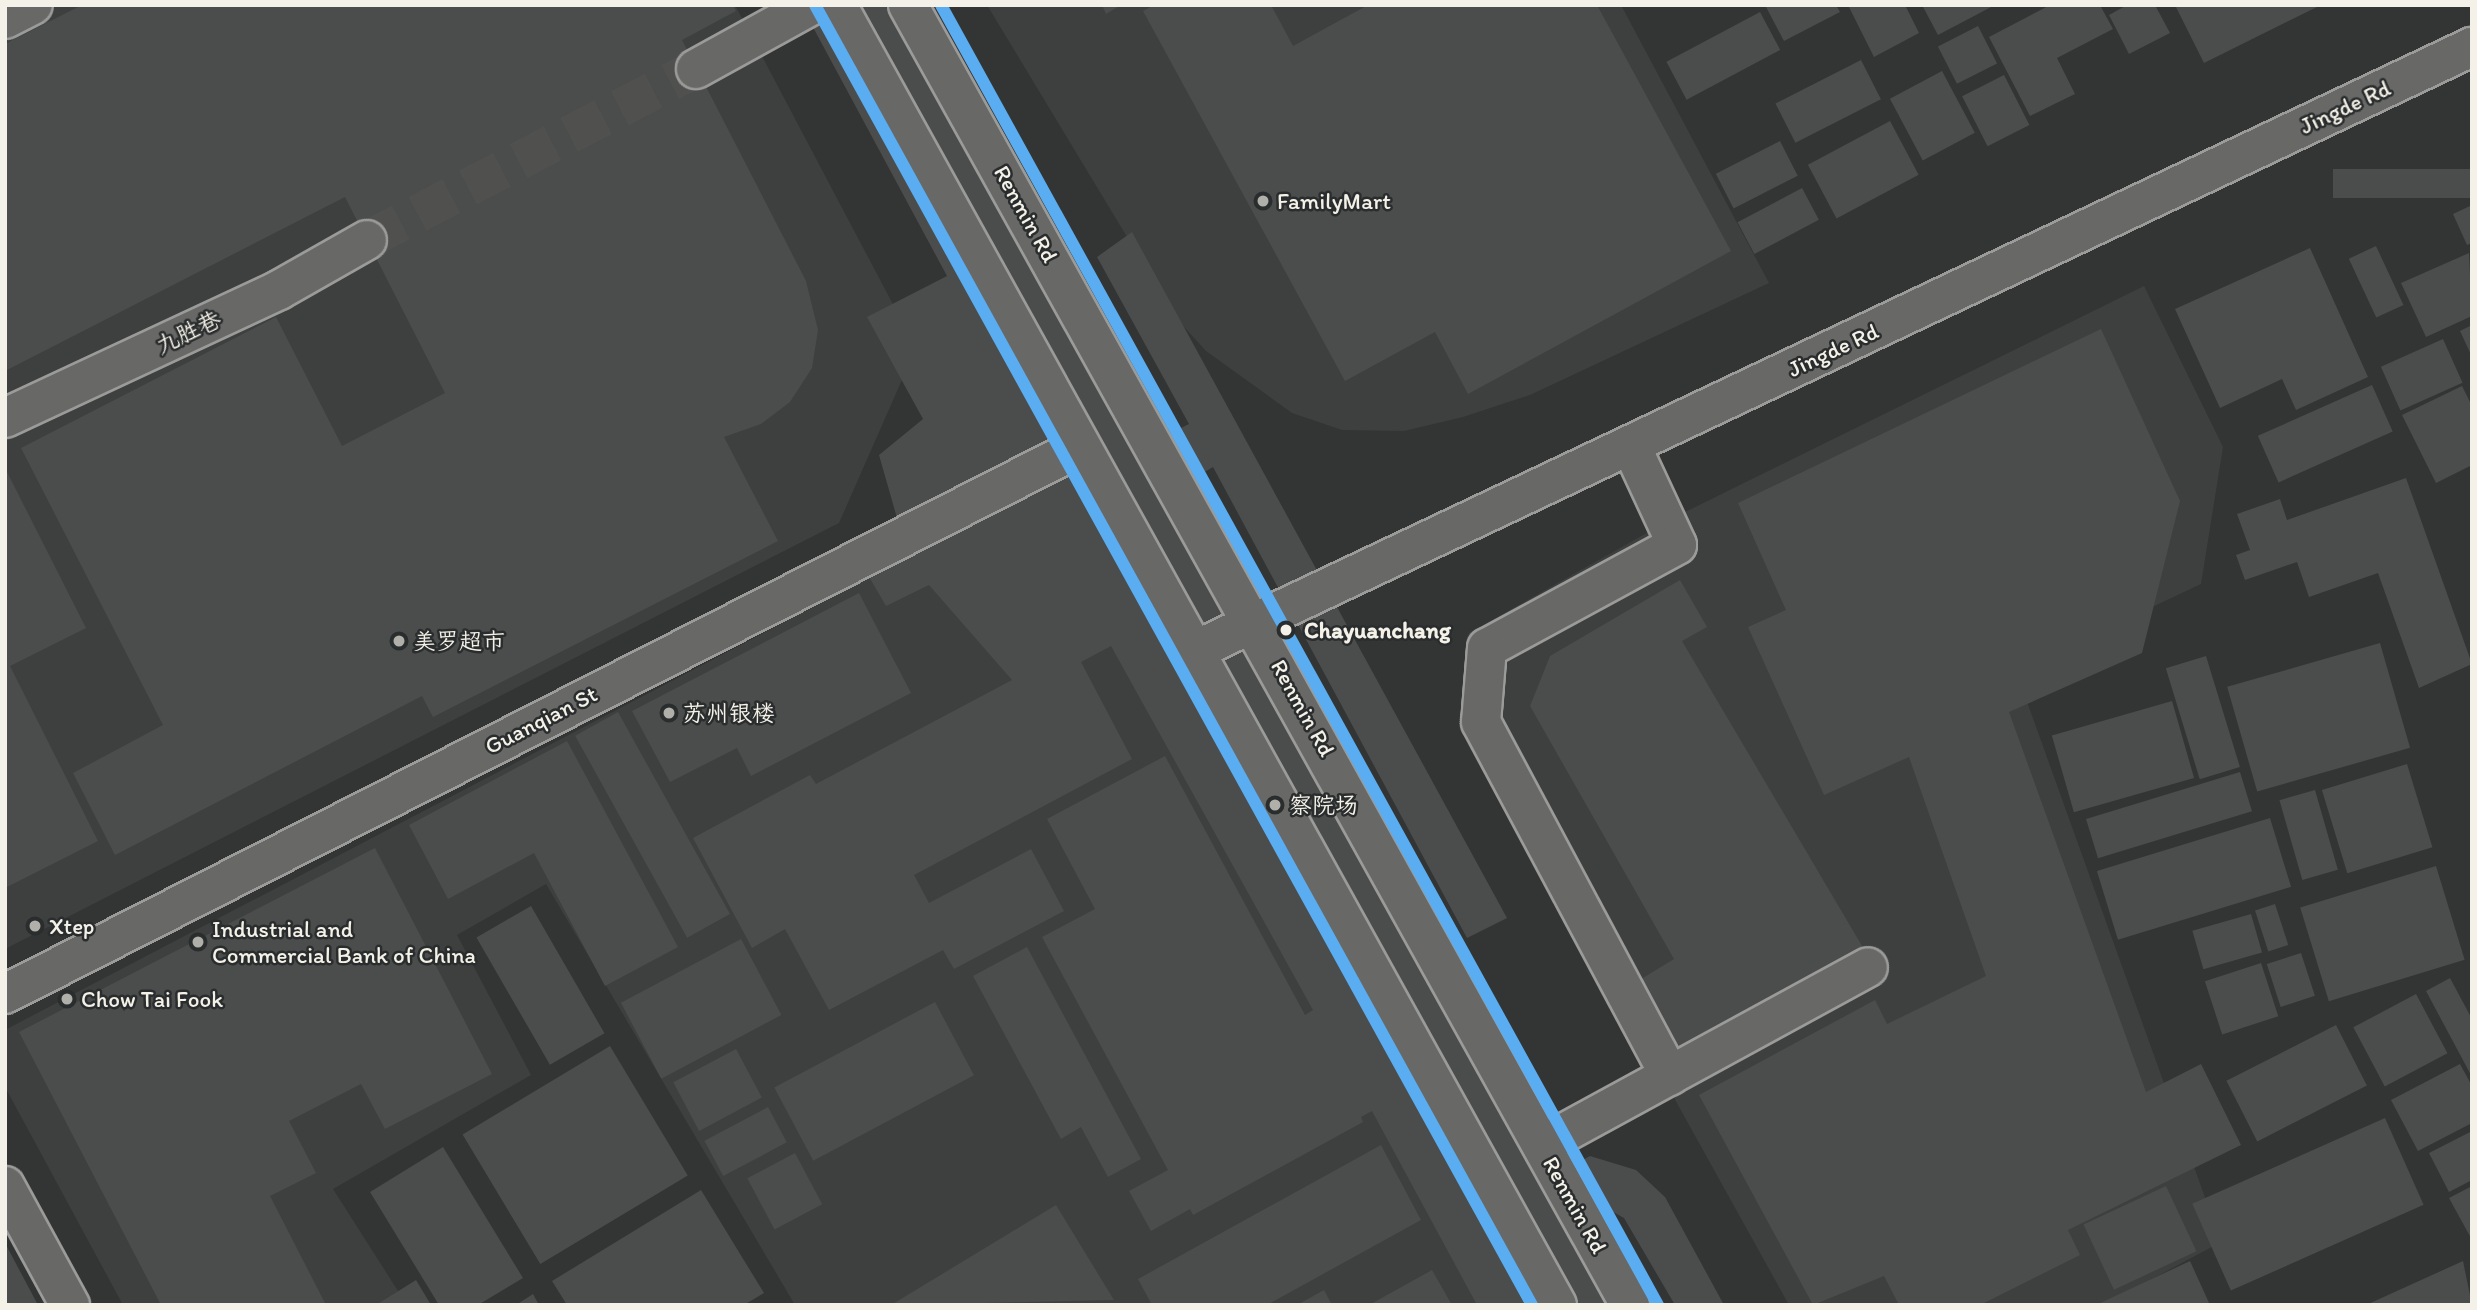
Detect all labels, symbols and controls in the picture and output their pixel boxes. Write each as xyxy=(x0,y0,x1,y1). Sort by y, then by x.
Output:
street label: Jingde Rd xyxy=(2295,74,2395,140)
street label: Renmin Rd xyxy=(988,161,1064,267)
place label: FamilyMart xyxy=(1277,187,1391,215)
marker: FamilyMart xyxy=(1255,193,1271,209)
street label: 九胜巷 xyxy=(151,305,225,359)
street label: Jingde Rd xyxy=(1783,317,1883,383)
place label: Chayuanchang xyxy=(1304,616,1451,644)
marker: Chayuanchang xyxy=(1274,618,1298,642)
place label: 美罗超市 xyxy=(413,627,505,655)
marker: 美罗超市 xyxy=(391,633,407,649)
street label: Renmin Rd xyxy=(1265,655,1341,761)
street label: Guanqian St xyxy=(480,680,602,760)
place label: 苏州银楼 xyxy=(683,699,775,727)
marker: 苏州银楼 xyxy=(661,705,677,721)
place label: 察院场 xyxy=(1289,791,1358,819)
marker: 察院场 xyxy=(1267,797,1283,813)
place label: Xtep xyxy=(49,912,94,940)
place label: Industrial and Commercial Bank of China xyxy=(212,915,476,969)
marker: Xtep xyxy=(27,918,43,934)
marker: Industrial and Commercial Bank of China xyxy=(190,934,206,950)
place label: Chow Tai Fook xyxy=(81,985,221,1013)
marker: Chow Tai Fook xyxy=(59,991,75,1007)
street label: Renmin Rd xyxy=(1537,1152,1613,1258)

